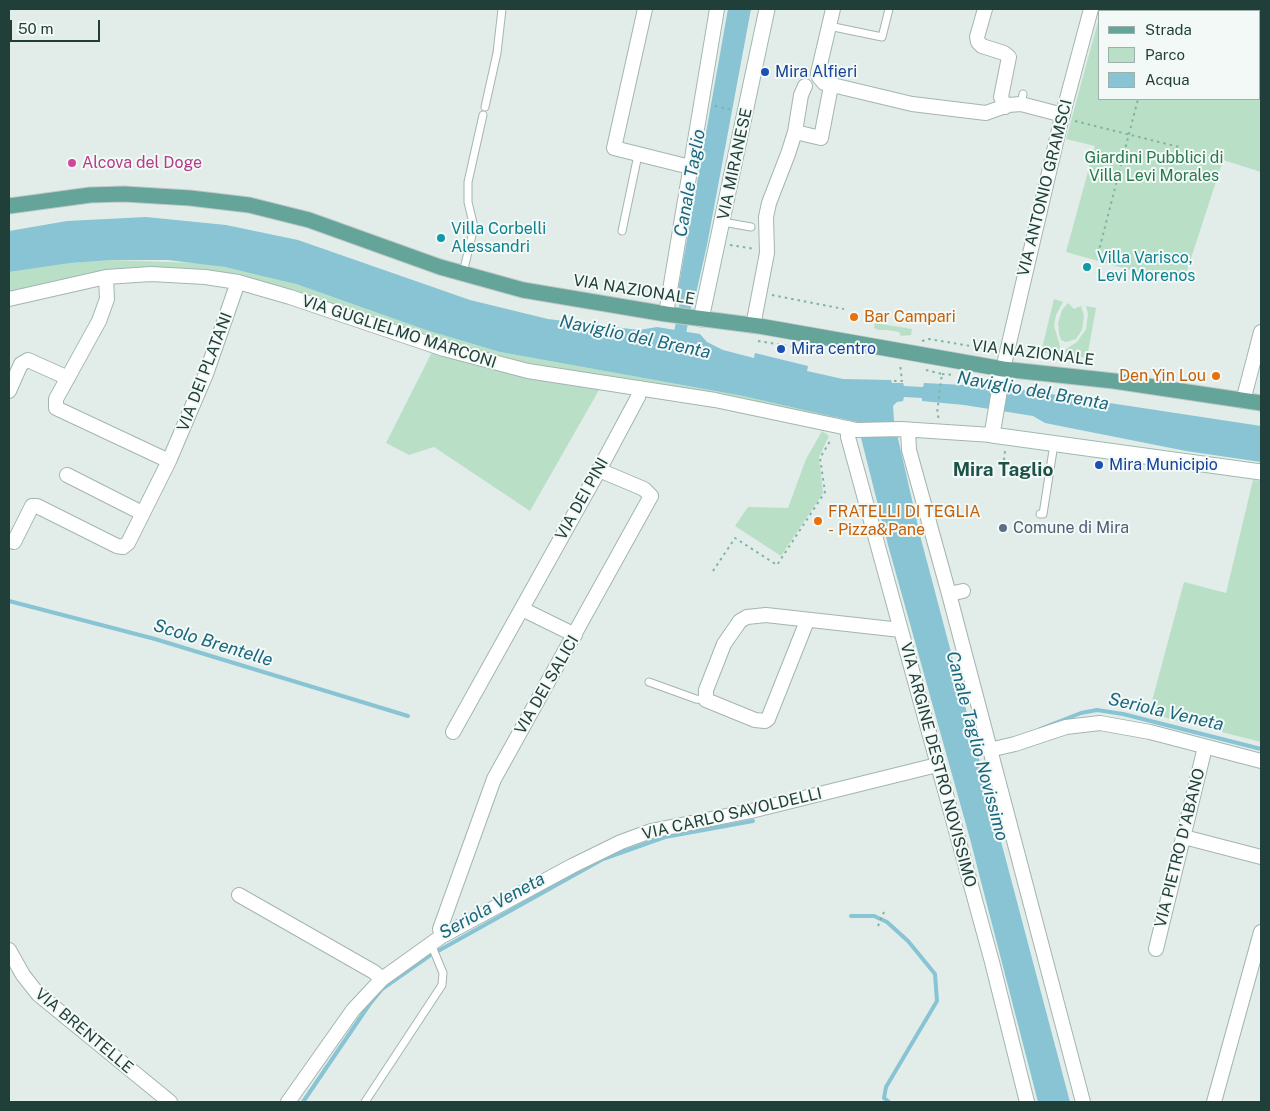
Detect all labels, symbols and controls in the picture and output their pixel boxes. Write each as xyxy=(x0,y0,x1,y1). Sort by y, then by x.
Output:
scale bar xyxy=(12,10,102,42)
legend xyxy=(1098,10,1260,100)
text: 50 m xyxy=(18,20,53,37)
text: Strada xyxy=(1145,21,1192,38)
text: Parco xyxy=(1145,46,1185,63)
place label: Mira Alfieri xyxy=(775,62,857,82)
marker: Mira Alfieri xyxy=(759,66,771,78)
text: Acqua xyxy=(1145,71,1190,88)
street label: VIA ANTONIO GRAMSCI xyxy=(1014,98,1076,278)
street label: VIA MIRANESE xyxy=(714,106,756,222)
water label: Canale Taglio xyxy=(670,127,710,239)
park label: Giardini Pubblici di Villa Levi Morales xyxy=(1085,148,1223,186)
place label: Alcova del Doge xyxy=(82,153,202,173)
marker: Alcova del Doge xyxy=(66,157,78,169)
place label: Villa Corbelli Alessandri xyxy=(451,219,546,257)
marker: Villa Corbelli Alessandri xyxy=(435,232,447,244)
place label: Villa Varisco, Levi Morenos xyxy=(1097,248,1195,286)
marker: Villa Varisco, Levi Morenos xyxy=(1081,261,1093,273)
street label: VIA NAZIONALE xyxy=(572,271,696,309)
street label: VIA GUGLIELMO MARCONI xyxy=(299,291,499,373)
place label: Bar Campari xyxy=(864,307,956,327)
street label: VIA DEI PLATANI xyxy=(174,310,236,434)
water label: Naviglio del Brenta xyxy=(558,310,712,364)
marker: Bar Campari xyxy=(848,311,860,323)
street label: VIA NAZIONALE xyxy=(971,336,1095,370)
place label: Mira centro xyxy=(791,339,876,359)
marker: Mira centro xyxy=(775,343,787,355)
place label: Den Yin Lou xyxy=(1119,366,1206,386)
water label: Naviglio del Brenta xyxy=(955,367,1111,415)
marker: Den Yin Lou xyxy=(1210,370,1222,382)
street label: VIA DEI PINI xyxy=(551,454,613,544)
place label: Mira Municipio xyxy=(1109,455,1218,475)
district label: Mira Taglio xyxy=(953,459,1053,481)
marker: Mira Municipio xyxy=(1093,459,1105,471)
place label: FRATELLI DI TEGLIA - Pizza&Pane xyxy=(828,502,981,540)
marker: FRATELLI DI TEGLIA - Pizza&Pane xyxy=(812,515,824,527)
place label: Comune di Mira xyxy=(1013,518,1129,538)
marker: Comune di Mira xyxy=(997,522,1009,534)
water label: Scolo Brentelle xyxy=(151,615,275,671)
street label: VIA DEI SALICI xyxy=(511,632,583,738)
street label: VIA ARGINE DESTRO NOVISSIMO xyxy=(896,640,980,890)
water label: Canale Taglio Novissimo xyxy=(941,649,1013,843)
water label: Seriola Veneta xyxy=(1106,688,1226,736)
street label: VIA PIETRO D'ABANO xyxy=(1151,766,1209,930)
street label: VIA CARLO SAVOLDELLI xyxy=(640,784,824,844)
water label: Seriola Veneta xyxy=(435,868,549,944)
street label: VIA BRENTELLE xyxy=(31,984,137,1078)

